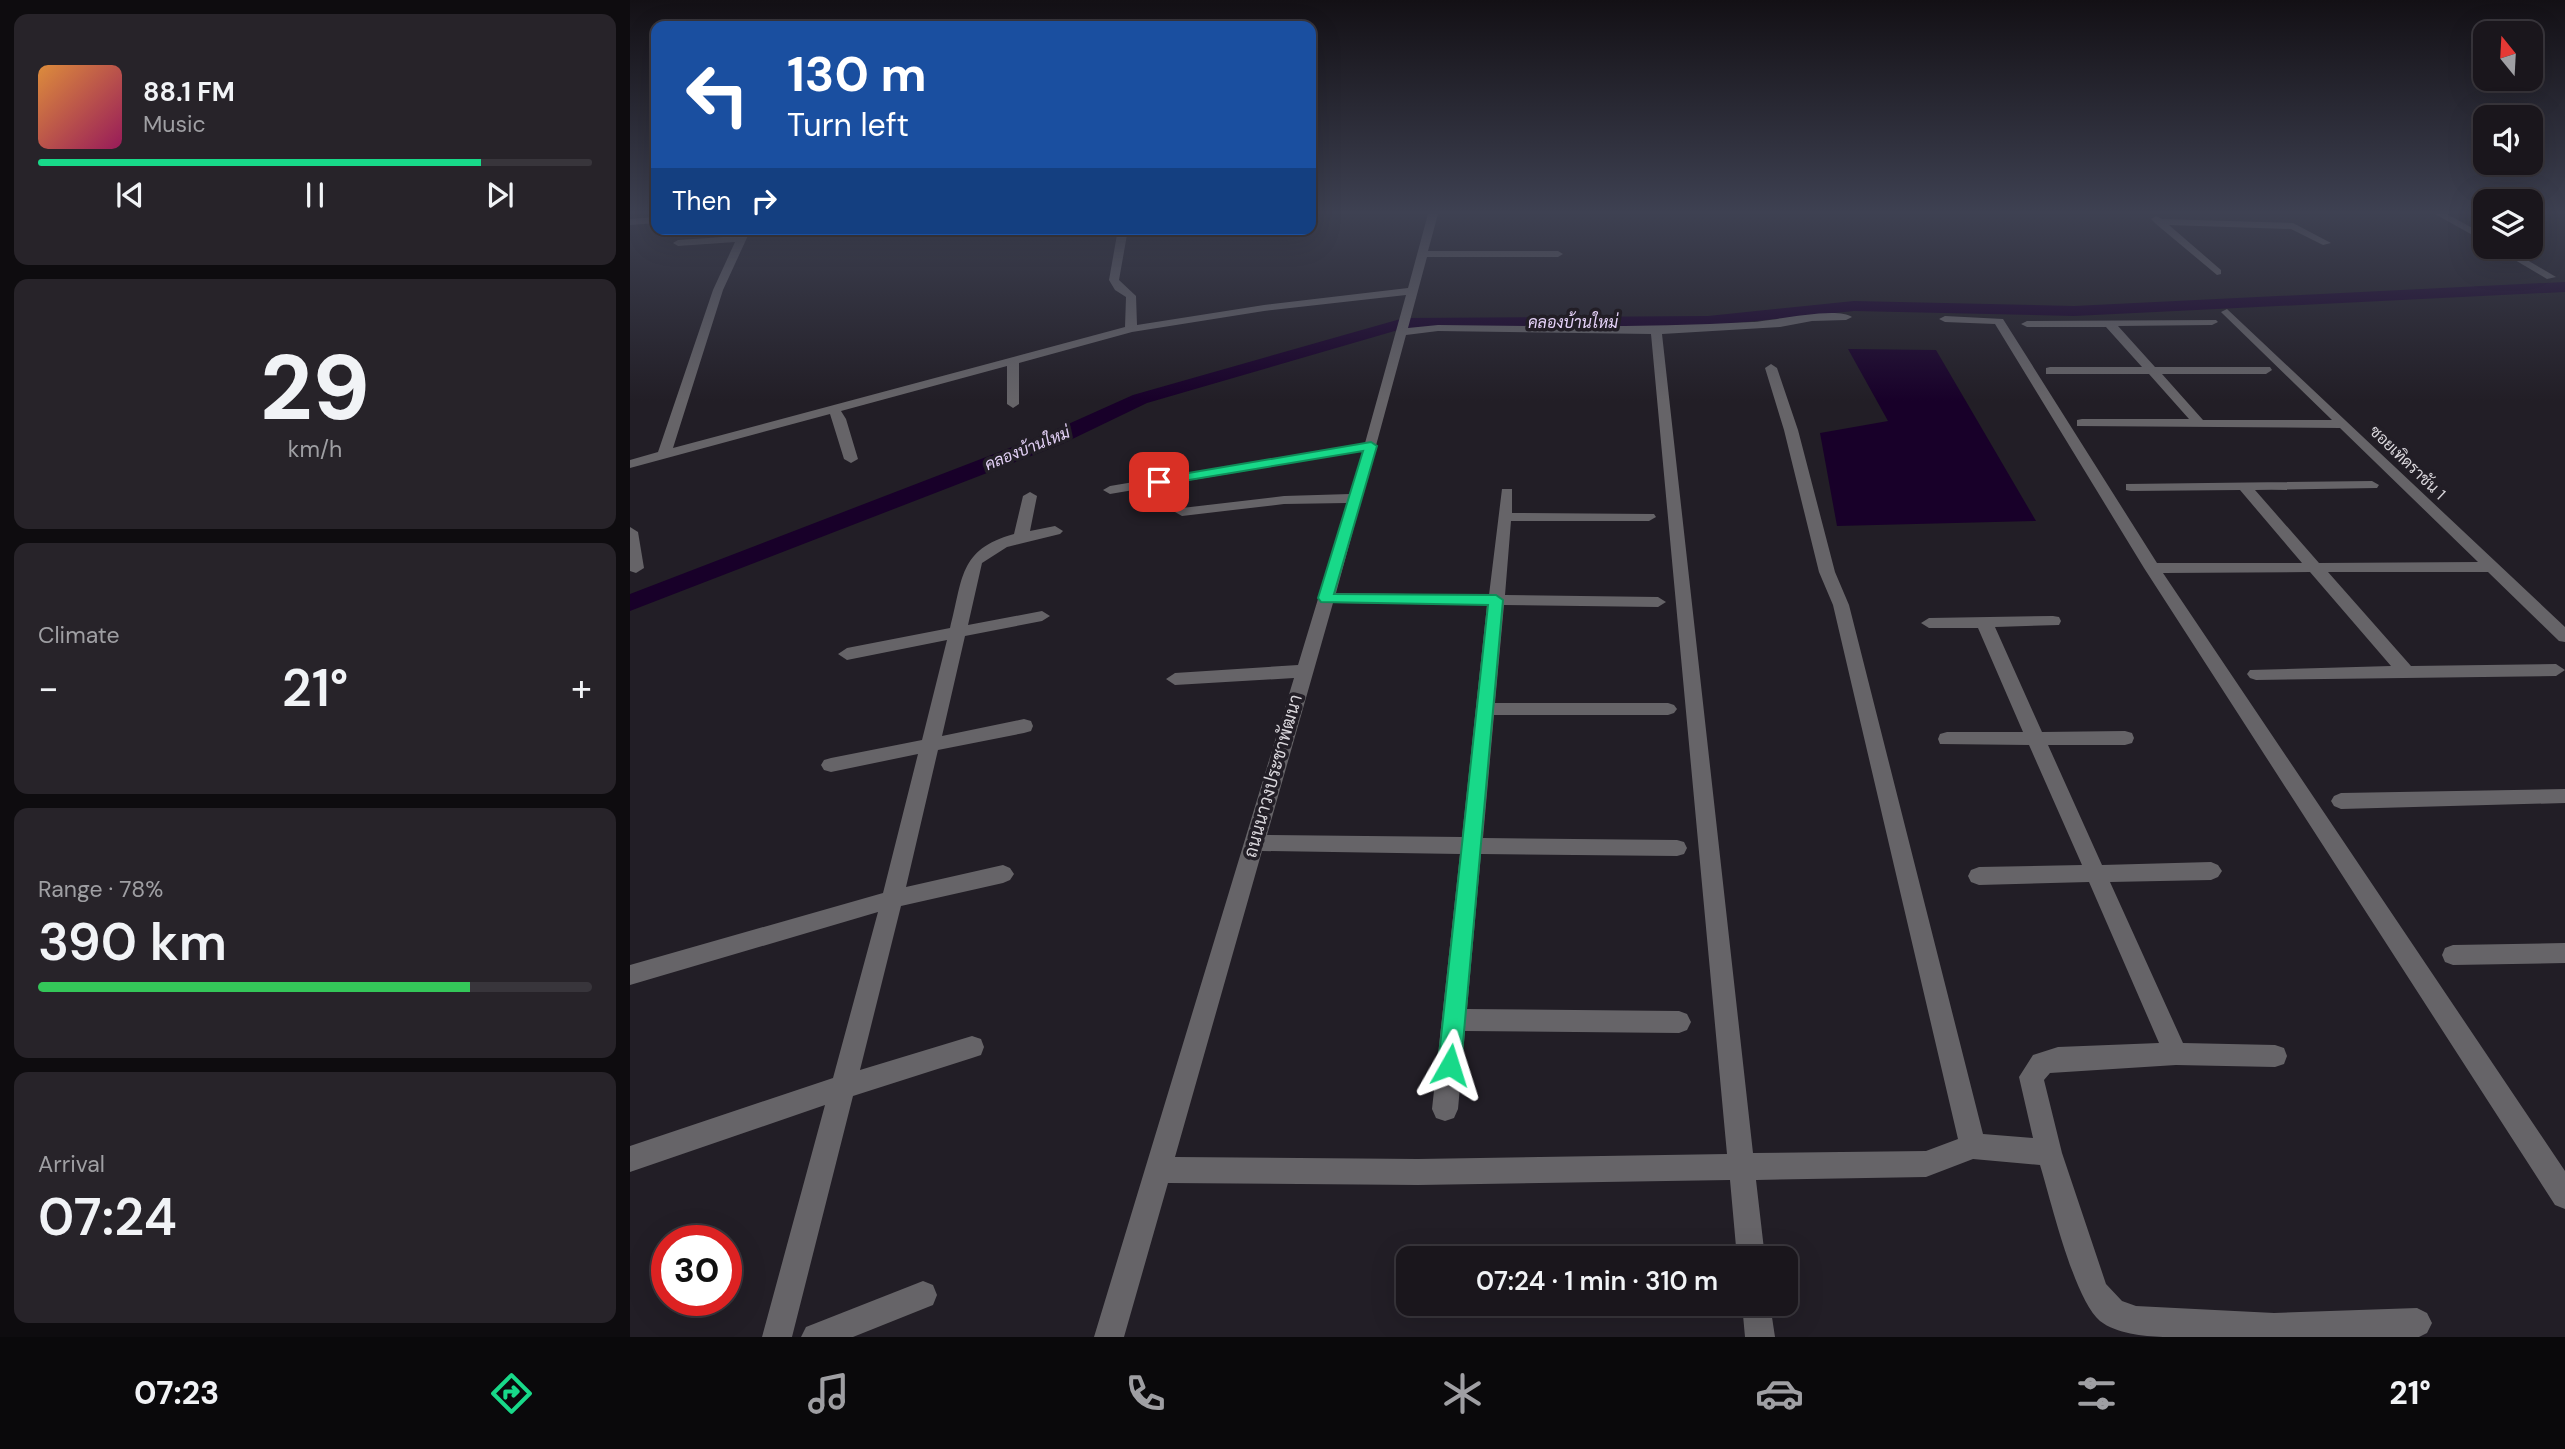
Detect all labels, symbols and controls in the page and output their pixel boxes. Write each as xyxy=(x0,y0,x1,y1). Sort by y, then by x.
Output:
north arrow xyxy=(2473,21,2543,91)
map controls xyxy=(2473,21,2543,259)
text: 130 m xyxy=(787,42,927,106)
icon: left xyxy=(672,49,763,140)
text: 88.1 FM xyxy=(143,75,235,109)
text: Turn left xyxy=(787,104,909,146)
button: sound xyxy=(2473,105,2543,175)
text: Music xyxy=(143,109,206,139)
icon: previous xyxy=(111,176,149,214)
icon: pause xyxy=(296,176,334,214)
icon: next xyxy=(481,176,519,214)
icon: right xyxy=(745,182,783,220)
text: Then xyxy=(672,184,731,218)
button: layers xyxy=(2473,189,2543,259)
water label: คลองบ้านใหม่ xyxy=(1528,311,1619,333)
text: 29 xyxy=(260,329,370,447)
water label: คลองบ้านใหม่ xyxy=(981,421,1074,475)
street label: ซอยเทิดราชัน 1 xyxy=(2365,421,2450,504)
text: km/h xyxy=(288,434,342,464)
pin xyxy=(1129,452,1189,512)
icon: arrive xyxy=(1140,463,1178,501)
text: Climate xyxy=(38,620,120,650)
text: 21° xyxy=(282,654,348,722)
text: − xyxy=(38,663,59,713)
text: + xyxy=(571,663,592,713)
street label: ถนนนาวงประชาพัฒนา xyxy=(1238,692,1308,860)
text: Range · 78% xyxy=(38,874,163,904)
text: 390 km xyxy=(38,908,227,976)
position arrow xyxy=(1413,1028,1487,1102)
text: Arrival xyxy=(38,1149,105,1179)
text: 07:24 xyxy=(38,1183,177,1251)
speed limit sign: 30 xyxy=(651,1225,742,1316)
text: 07:24 · 1 min · 310 m xyxy=(1476,1264,1718,1298)
icon: directions xyxy=(487,1369,536,1418)
icon: music xyxy=(804,1369,853,1418)
icon: phone xyxy=(1121,1369,1170,1418)
icon: climate xyxy=(1438,1369,1487,1418)
icon: car xyxy=(1755,1369,1804,1418)
icon: filters xyxy=(2072,1369,2121,1418)
text: 07:23 xyxy=(134,1372,219,1414)
text: 21° xyxy=(2389,1372,2431,1414)

